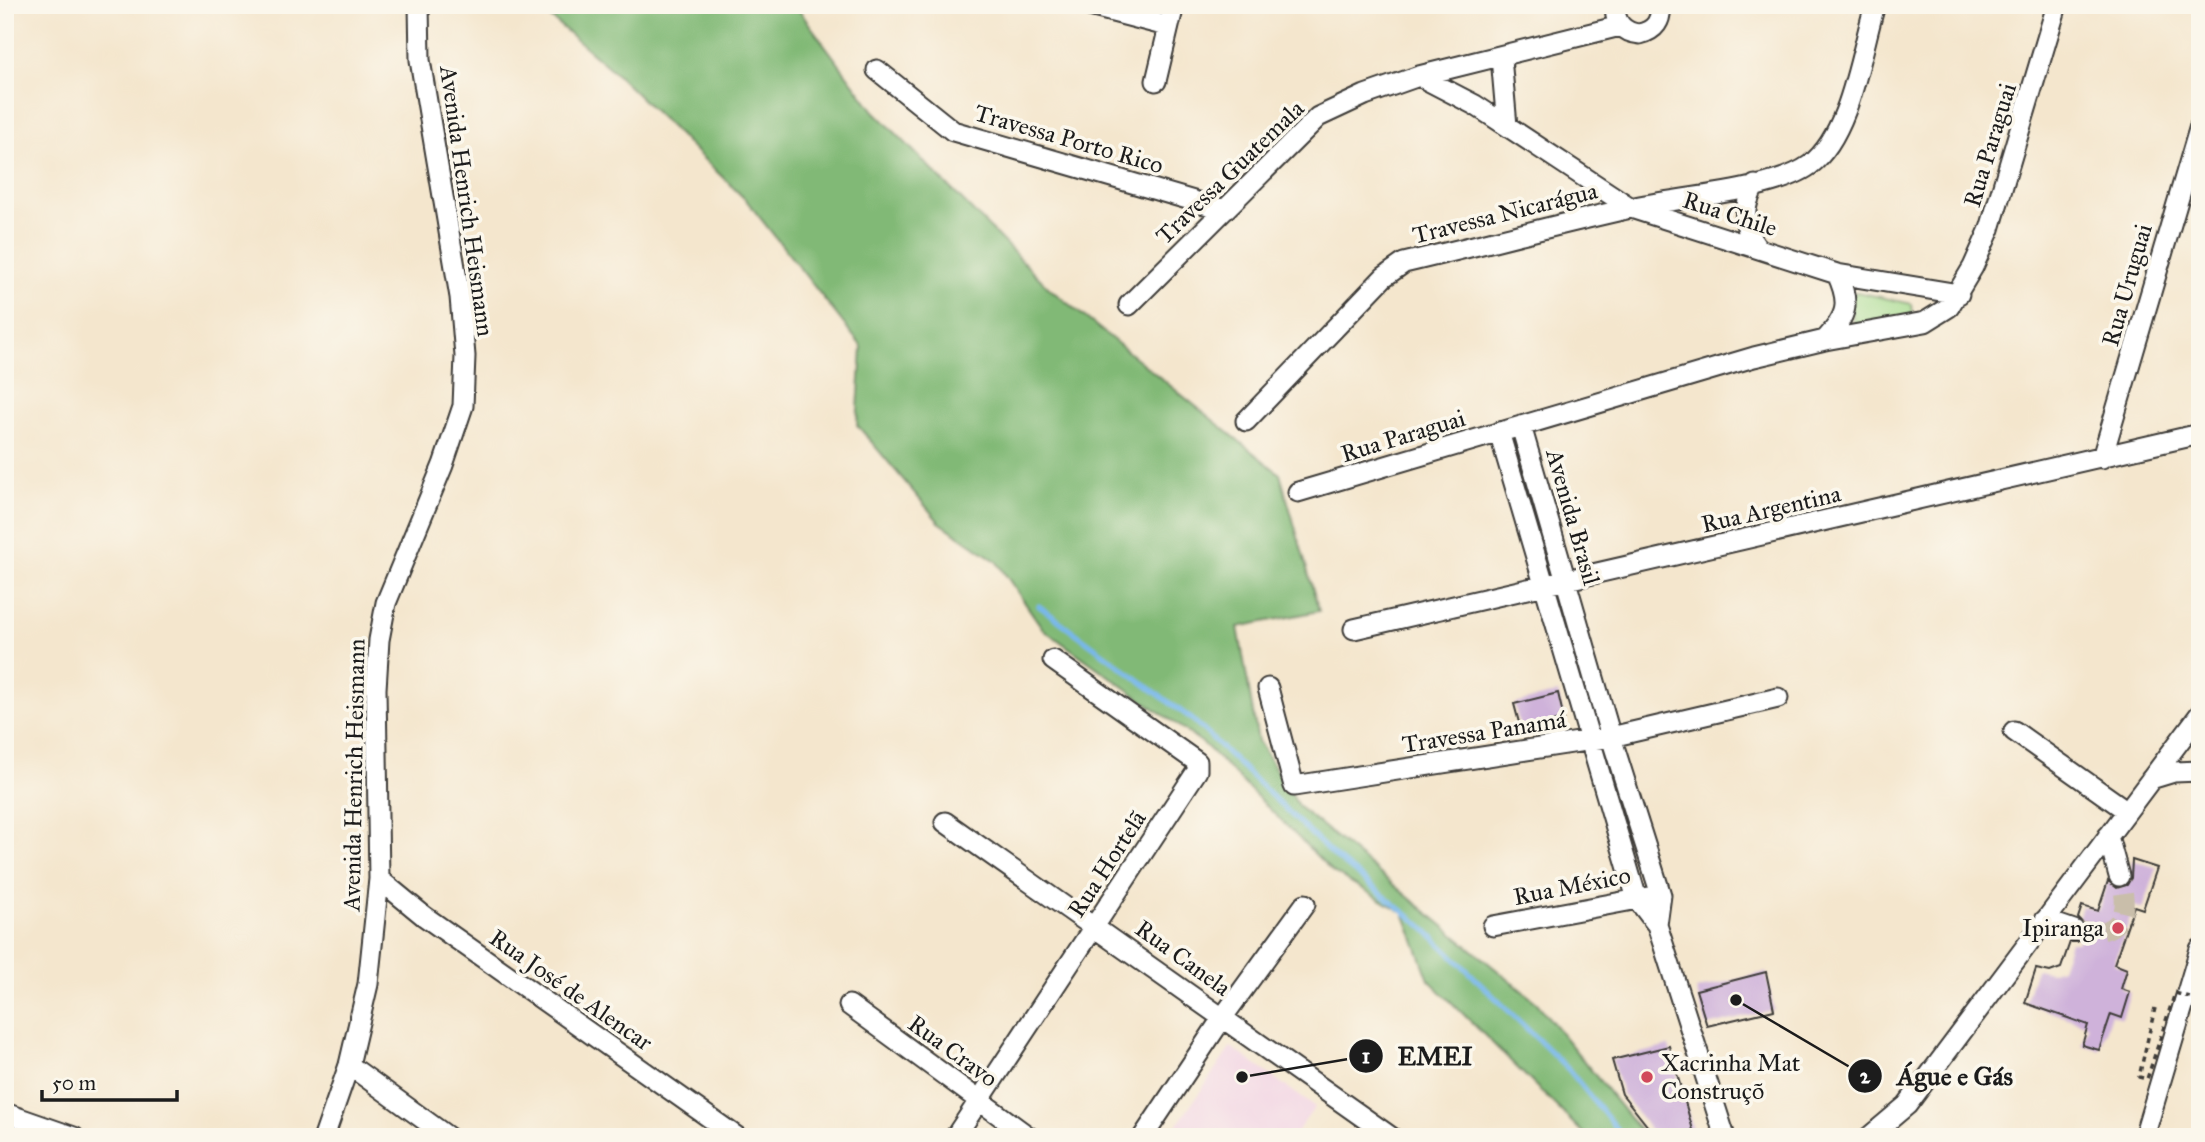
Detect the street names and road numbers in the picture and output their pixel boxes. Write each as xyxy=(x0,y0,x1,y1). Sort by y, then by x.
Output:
street label: Avenida Henrich Heismann xyxy=(433,63,501,338)
street label: Rua Paraguai xyxy=(1957,79,2023,211)
street label: Travessa Guatemala xyxy=(1150,93,1311,250)
street label: Travessa Porto Rico xyxy=(971,98,1167,180)
street label: Travessa Nicarágua xyxy=(1410,175,1601,250)
street label: Rua Chile xyxy=(1679,185,1781,243)
street label: Rua Uruguai xyxy=(2095,220,2159,350)
street label: Rua Paraguai xyxy=(1337,403,1469,469)
street label: Avenida Brasil xyxy=(1539,445,1607,589)
street label: Rua Argentina xyxy=(1698,478,1844,540)
street label: Avenida Henrich Heismann xyxy=(337,638,371,913)
street label: Travessa Panamá xyxy=(1400,704,1569,760)
street label: Rua Hortelã xyxy=(1061,804,1153,923)
street label: Rua México xyxy=(1511,860,1633,912)
street label: Rua Canela xyxy=(1129,913,1237,1003)
street label: Rua José de Alencar xyxy=(484,923,658,1057)
street label: Rua Cravo xyxy=(902,1008,1004,1094)

